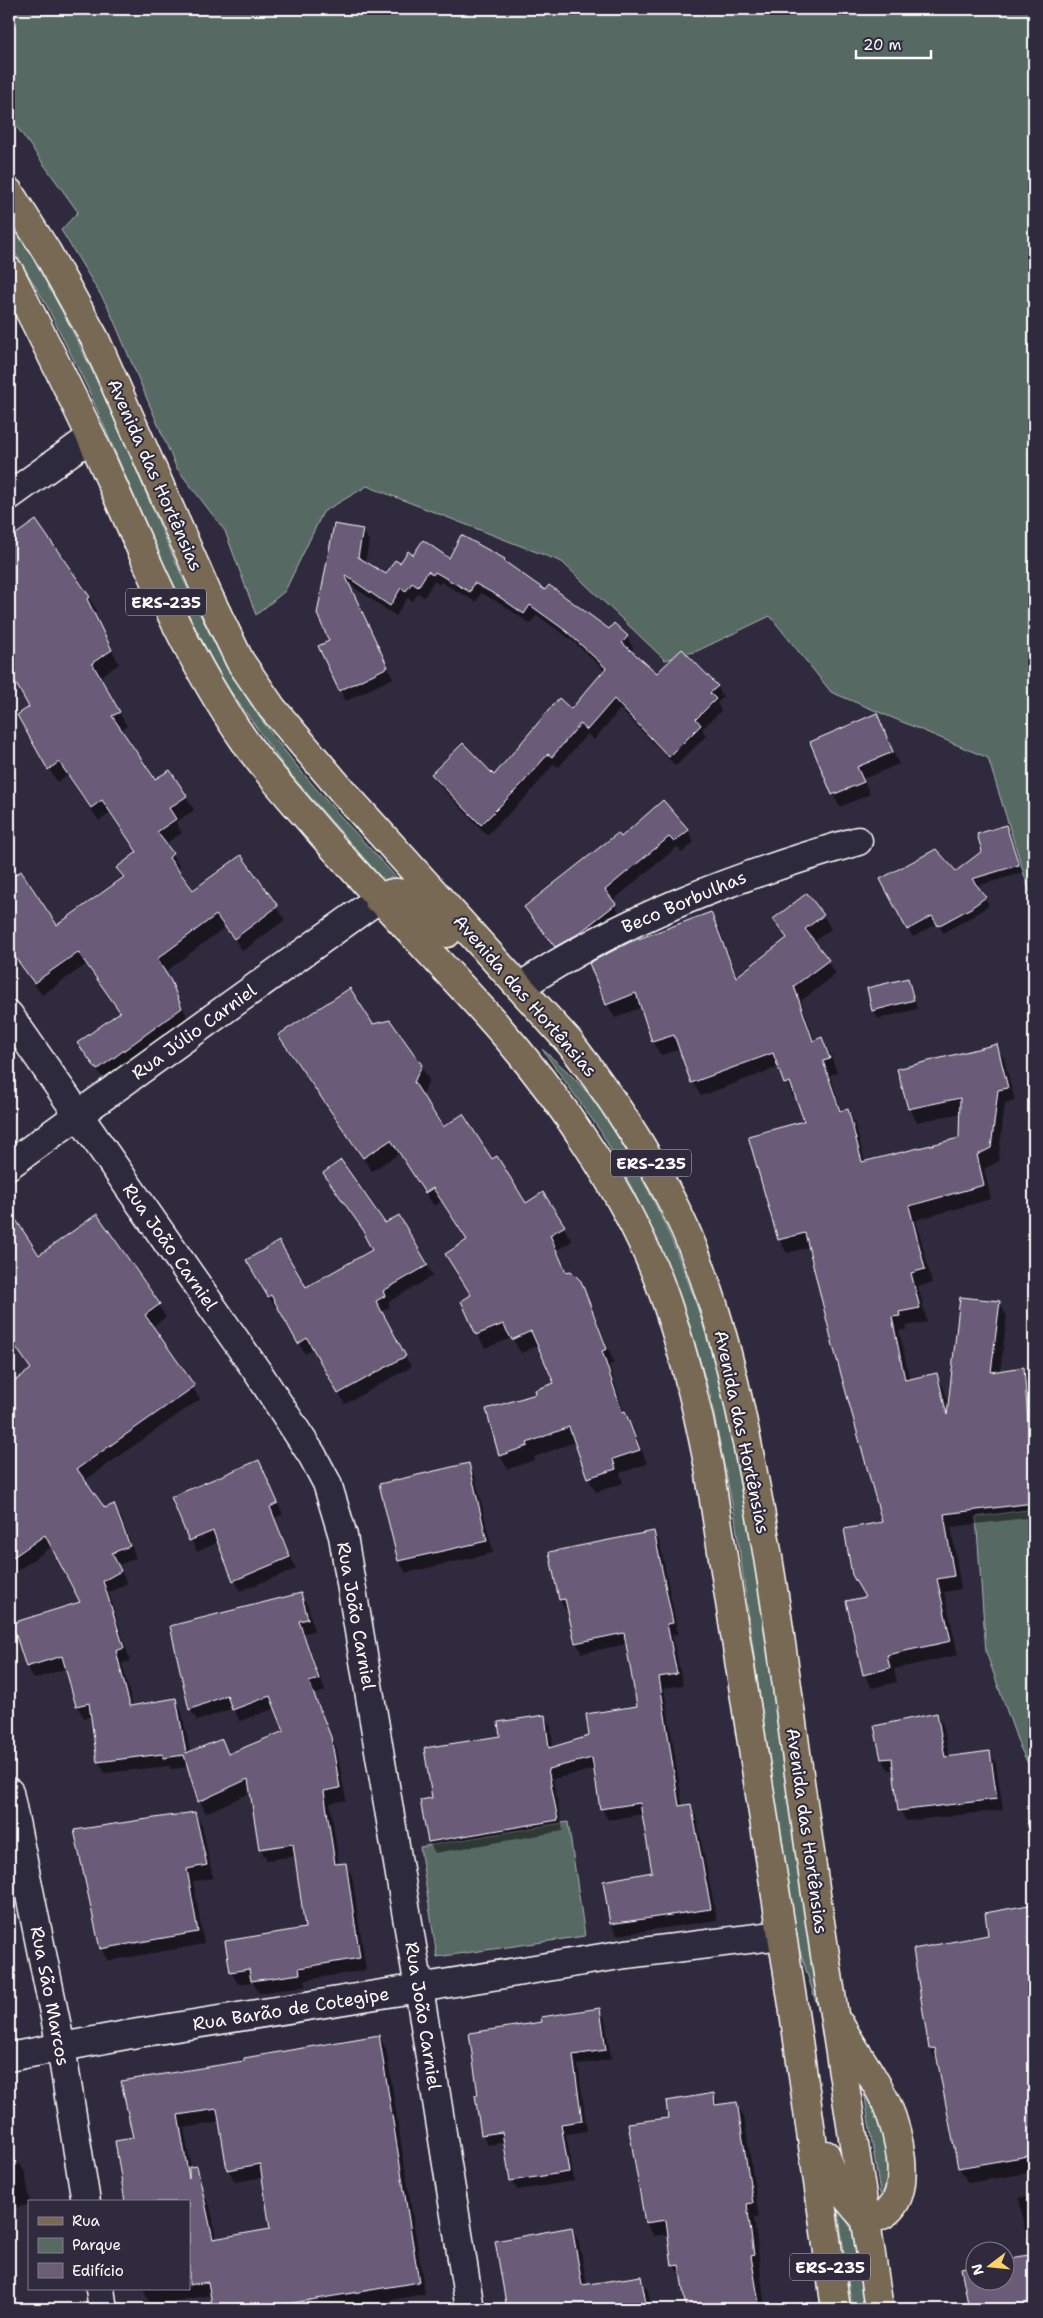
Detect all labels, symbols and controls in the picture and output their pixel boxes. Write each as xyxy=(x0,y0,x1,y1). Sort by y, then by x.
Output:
scale bar xyxy=(856,28,930,60)
text: 20 m xyxy=(863,35,902,55)
street label: Avenida das Hortênsias xyxy=(102,375,208,575)
road number: ERS-235 xyxy=(126,588,206,616)
street label: Beco Borbulhas xyxy=(618,865,750,939)
street label: Avenida das Hortênsias xyxy=(448,910,602,1082)
street label: Rua Júlio Carniel xyxy=(127,978,262,1085)
road number: ERS-235 xyxy=(611,1150,691,1176)
street label: Rua João Carniel xyxy=(117,1179,223,1316)
street label: Avenida das Hortênsias xyxy=(709,1328,775,1536)
street label: Rua João Carniel xyxy=(331,1540,381,1692)
street label: Avenida das Hortênsias xyxy=(781,1727,833,1935)
street label: Rua São Marcos xyxy=(25,1924,75,2068)
street label: Rua João Carniel xyxy=(399,1940,447,2092)
street label: Rua Barão de Cotegipe xyxy=(191,1982,391,2036)
legend xyxy=(28,2200,190,2290)
text: Rua xyxy=(72,2211,101,2231)
text: Parque xyxy=(72,2235,121,2255)
north arrow xyxy=(966,2240,1016,2290)
road number: ERS-235 xyxy=(790,2254,870,2280)
text: Edifício xyxy=(72,2261,124,2281)
text: N xyxy=(967,2262,988,2277)

